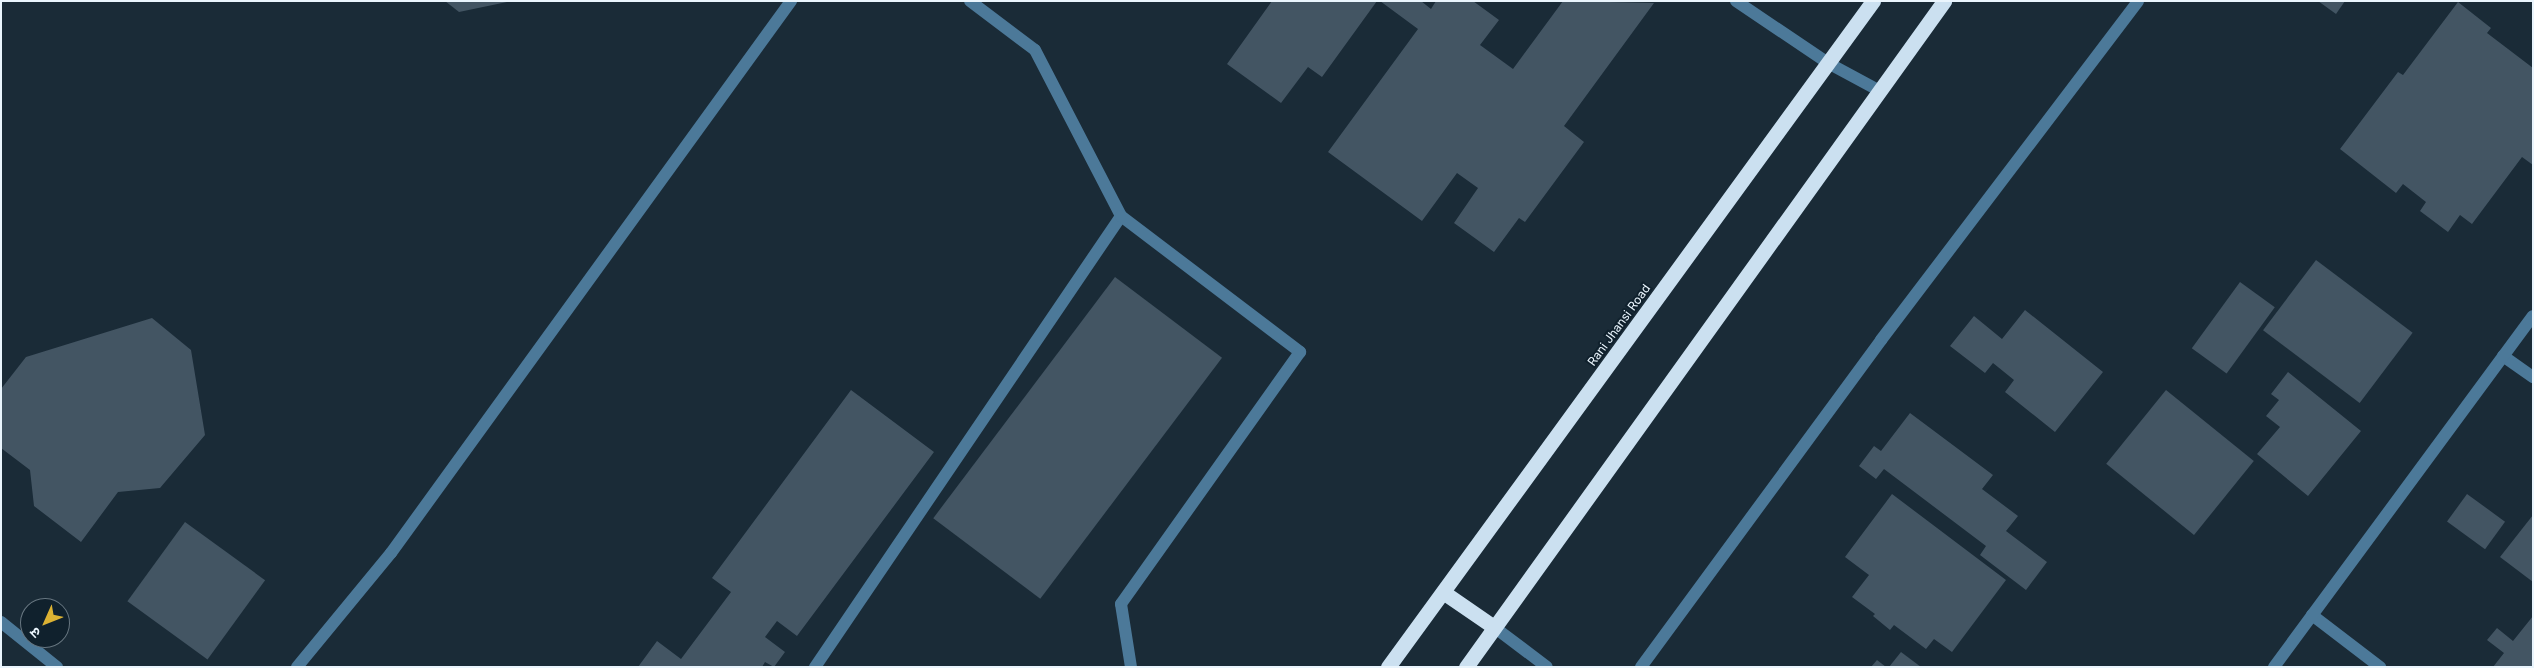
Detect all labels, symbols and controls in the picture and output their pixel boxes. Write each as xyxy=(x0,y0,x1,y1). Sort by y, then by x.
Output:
street label: Rani Jhansi Road xyxy=(1585,281,1653,369)
north arrow xyxy=(20,598,70,648)
text: उ xyxy=(26,624,44,642)

